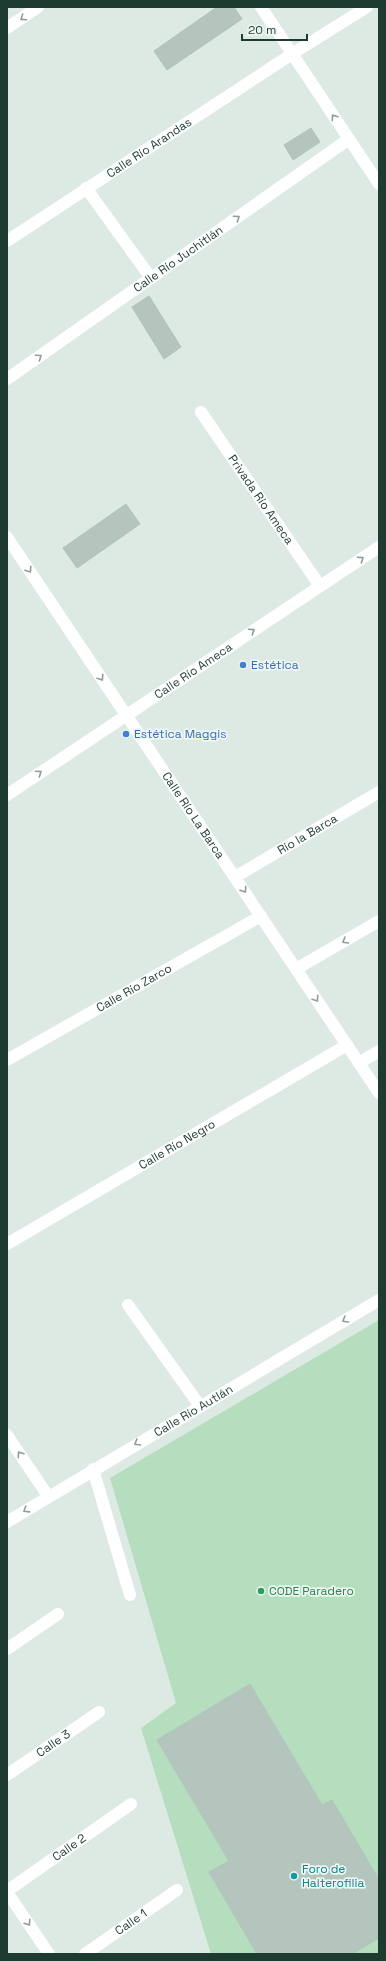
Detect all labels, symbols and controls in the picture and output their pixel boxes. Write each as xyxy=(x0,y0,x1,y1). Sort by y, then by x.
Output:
one-way arrow xyxy=(20,13,27,20)
scale bar xyxy=(242,16,307,42)
text: 20 m xyxy=(248,22,276,38)
street label: Calle Río Arandas xyxy=(103,114,195,182)
one-way arrow xyxy=(331,114,339,121)
one-way arrow xyxy=(233,215,240,223)
street label: Calle Río Juchitlán xyxy=(130,222,226,296)
one-way arrow xyxy=(35,354,42,362)
street label: Privada Río Ameca xyxy=(224,451,297,548)
one-way arrow xyxy=(357,556,364,564)
one-way arrow xyxy=(24,566,32,573)
one-way arrow xyxy=(248,629,255,636)
street label: Calle Río Ameca xyxy=(151,639,236,703)
place label: Estética xyxy=(251,657,299,673)
marker: Estética xyxy=(238,660,248,670)
one-way arrow xyxy=(96,674,104,681)
place label: Estética Maggis xyxy=(134,726,227,742)
marker: Estética Maggis xyxy=(121,729,131,739)
street label: Calle Río La Barca xyxy=(158,769,228,862)
one-way arrow xyxy=(35,771,42,778)
street label: Río la Barca xyxy=(274,810,340,858)
one-way arrow xyxy=(239,886,246,893)
one-way arrow xyxy=(342,936,349,943)
street label: Calle Río Zarco xyxy=(93,960,175,1016)
one-way arrow xyxy=(311,994,318,1001)
street label: Calle Río Negro xyxy=(136,1116,218,1173)
one-way arrow xyxy=(342,1316,349,1323)
street label: Calle Río Autlán xyxy=(151,1381,236,1441)
one-way arrow xyxy=(134,1439,141,1446)
one-way arrow xyxy=(17,1451,24,1458)
one-way arrow xyxy=(23,1505,30,1512)
place label: CODE Paradero xyxy=(269,1583,354,1599)
marker: CODE Paradero xyxy=(256,1586,266,1596)
street label: Calle 3 xyxy=(33,1726,73,1761)
street label: Calle 2 xyxy=(49,1830,89,1865)
place label: Foro de Halterofilia xyxy=(302,1861,364,1891)
marker: Foro de Halterofilia xyxy=(289,1871,299,1881)
street label: Calle 1 xyxy=(112,1905,150,1939)
one-way arrow xyxy=(23,1919,31,1926)

